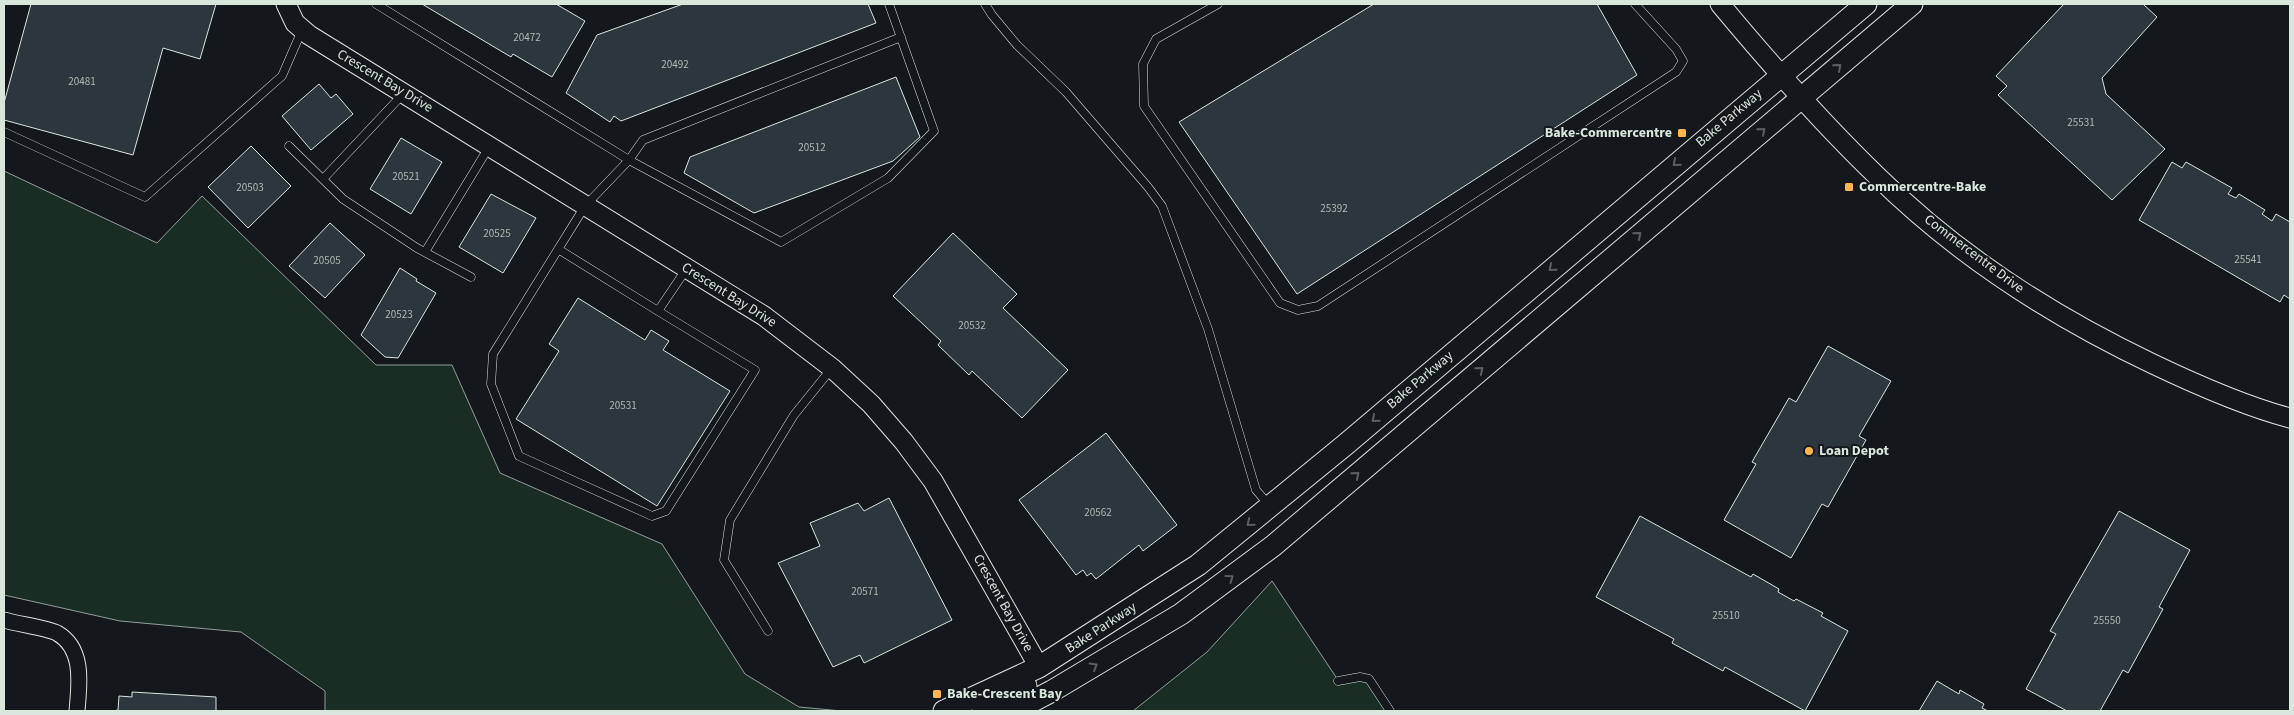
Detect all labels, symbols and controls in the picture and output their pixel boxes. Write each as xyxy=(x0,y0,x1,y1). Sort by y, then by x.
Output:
house number: 20472 xyxy=(513,30,541,45)
street label: Crescent Bay Drive xyxy=(333,44,437,118)
house number: 20492 xyxy=(661,57,689,72)
one-way arrow xyxy=(1833,63,1842,72)
house number: 20481 xyxy=(68,74,96,89)
street label: Bake Parkway xyxy=(1691,84,1767,152)
house number: 25531 xyxy=(2067,115,2095,130)
place label: Bake-Commercentre xyxy=(1545,123,1672,143)
marker: Bake-Commercentre xyxy=(1676,127,1688,139)
one-way arrow xyxy=(1756,128,1765,136)
house number: 20512 xyxy=(798,140,826,155)
one-way arrow xyxy=(1672,157,1681,166)
house number: 20521 xyxy=(392,169,420,184)
place label: Commercentre-Bake xyxy=(1859,177,1986,197)
house number: 20503 xyxy=(236,180,264,195)
marker: Commercentre-Bake xyxy=(1843,181,1855,193)
house number: 25392 xyxy=(1320,201,1348,216)
street label: Commercentre Drive xyxy=(1920,210,2028,298)
house number: 20525 xyxy=(483,226,511,241)
one-way arrow xyxy=(1632,233,1641,241)
house number: 25541 xyxy=(2234,252,2262,267)
house number: 20505 xyxy=(313,253,341,268)
street label: Crescent Bay Drive xyxy=(678,258,780,332)
one-way arrow xyxy=(1549,263,1558,271)
house number: 20523 xyxy=(385,307,413,322)
house number: 20532 xyxy=(958,318,986,333)
street label: Bake Parkway xyxy=(1382,346,1458,414)
one-way arrow xyxy=(1474,367,1483,376)
house number: 20531 xyxy=(609,398,637,413)
one-way arrow xyxy=(1371,413,1380,422)
place label: Loan Depot xyxy=(1819,441,1889,461)
marker: Loan Depot xyxy=(1803,445,1815,457)
one-way arrow xyxy=(1351,472,1360,481)
house number: 20562 xyxy=(1084,505,1112,520)
one-way arrow xyxy=(1246,517,1255,526)
street label: Crescent Bay Drive xyxy=(968,551,1038,655)
one-way arrow xyxy=(1224,575,1233,583)
house number: 20571 xyxy=(851,584,879,599)
street label: Bake Parkway xyxy=(1061,597,1141,659)
house number: 25510 xyxy=(1712,608,1740,623)
house number: 25550 xyxy=(2093,613,2121,628)
one-way arrow xyxy=(1088,662,1097,672)
place label: Bake-Crescent Bay xyxy=(947,684,1063,704)
marker: Bake-Crescent Bay xyxy=(931,688,943,700)

